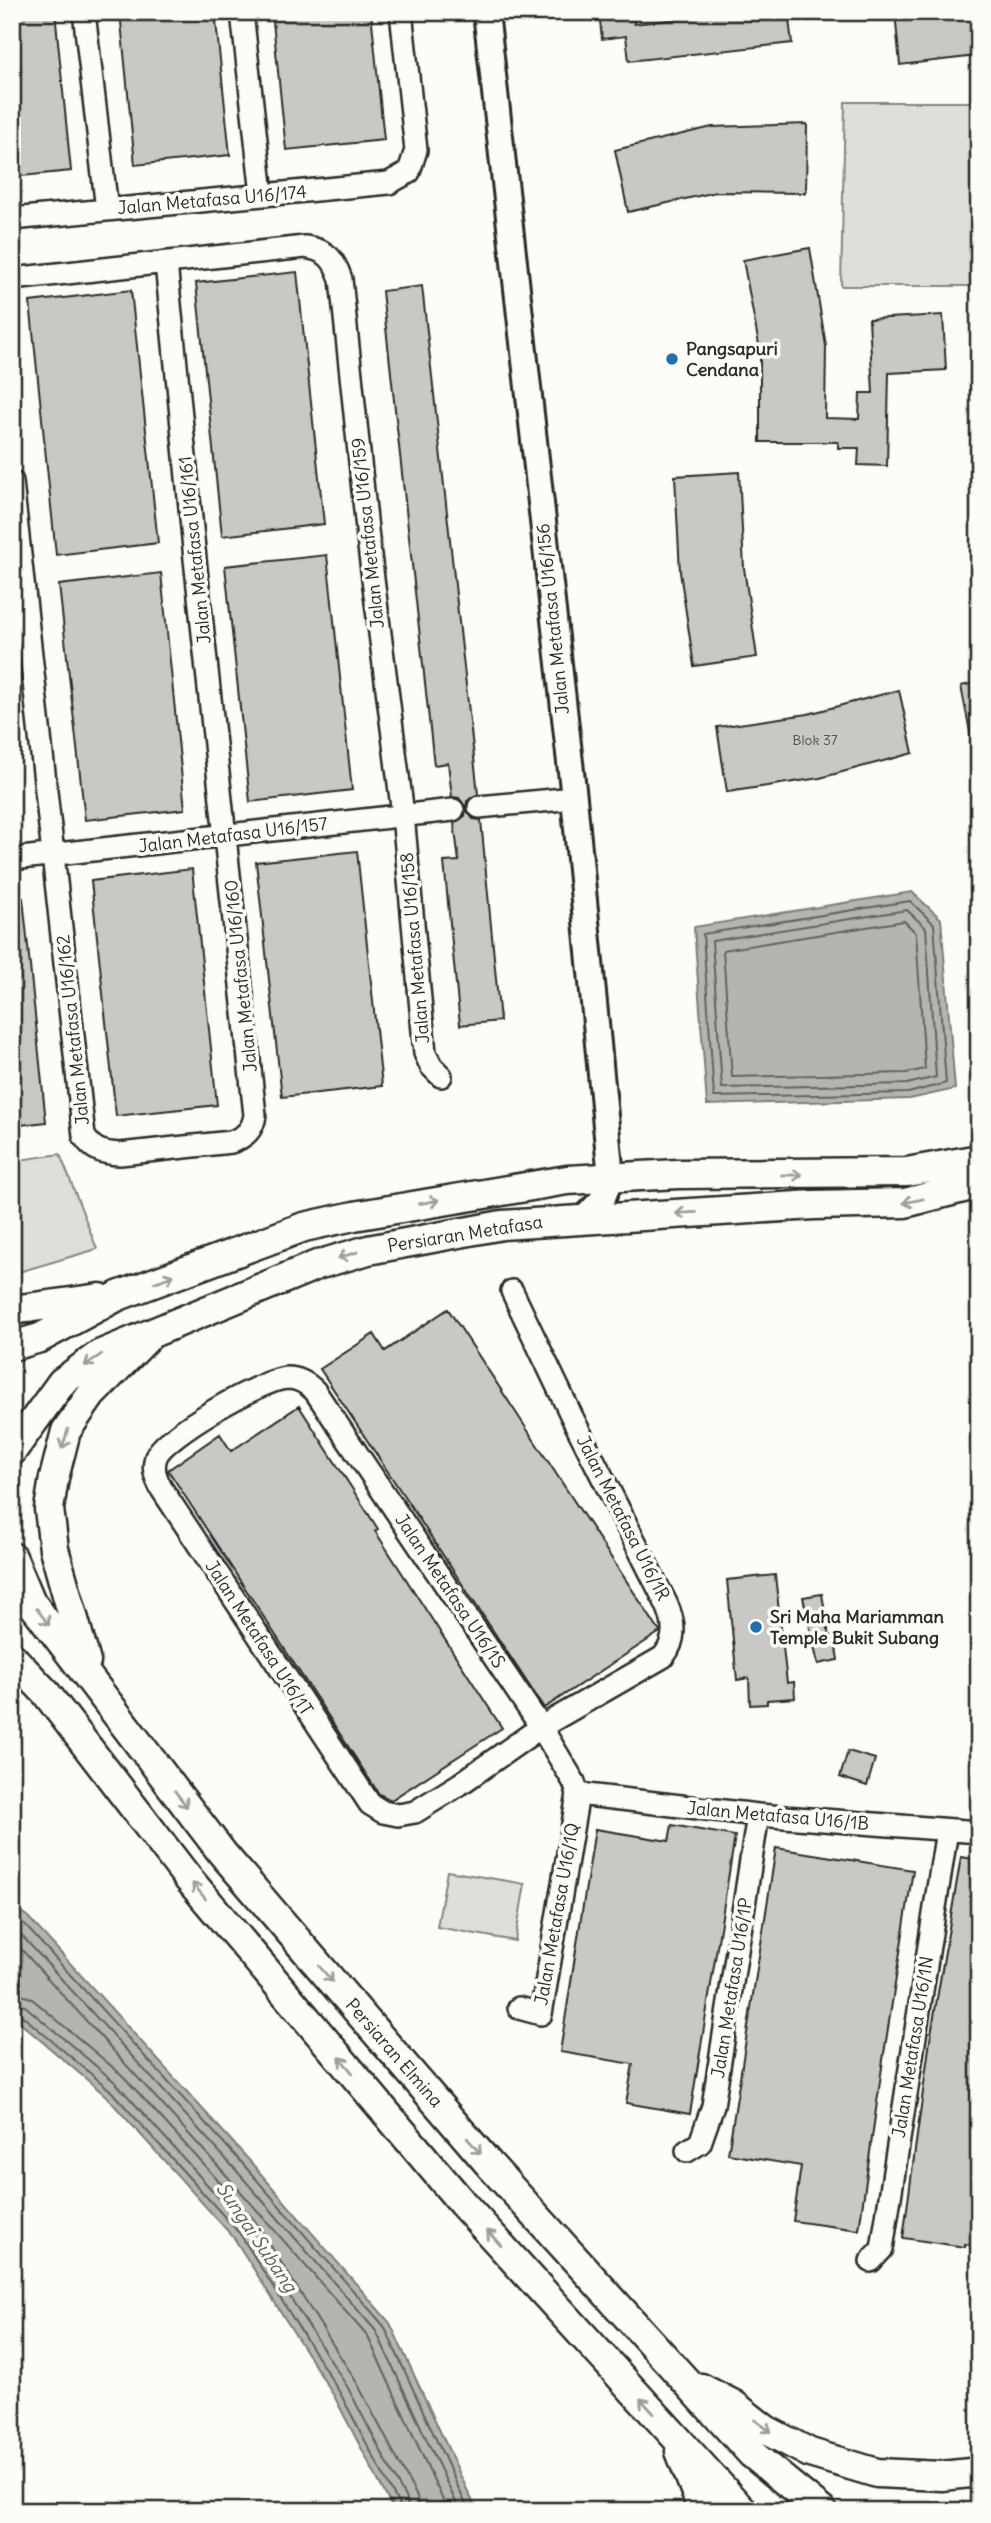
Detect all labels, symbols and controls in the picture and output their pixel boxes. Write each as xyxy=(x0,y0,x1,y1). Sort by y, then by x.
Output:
street label: Jalan Metafasa U16/174 xyxy=(116,180,308,219)
place label: Pangsapuri Cendana xyxy=(686,337,778,381)
marker: Pangsapuri Cendana xyxy=(664,351,680,367)
street label: Jalan Metafasa U16/159 xyxy=(346,436,389,630)
street label: Jalan Metafasa U16/161 xyxy=(173,455,216,645)
street label: Jalan Metafasa U16/156 xyxy=(531,522,574,716)
house number: Blok 37 xyxy=(792,731,838,749)
street label: Jalan Metafasa U16/157 xyxy=(137,811,329,858)
street label: Jalan Metafasa U16/158 xyxy=(395,851,434,1045)
street label: Jalan Metafasa U16/160 xyxy=(219,879,262,1073)
street label: Jalan Metafasa U16/162 xyxy=(51,934,94,1126)
one-way arrow xyxy=(781,1168,804,1181)
one-way arrow xyxy=(417,1195,439,1208)
one-way arrow xyxy=(902,1195,925,1208)
one-way arrow xyxy=(675,1207,698,1220)
street label: Persiaran Metafasa xyxy=(386,1210,544,1257)
one-way arrow xyxy=(338,1250,360,1263)
one-way arrow xyxy=(152,1272,174,1284)
one-way arrow xyxy=(84,1352,103,1367)
one-way arrow xyxy=(58,1428,70,1450)
street label: Jalan Metafasa U16/1R xyxy=(572,1431,675,1604)
street label: Jalan Metafasa U16/1S xyxy=(390,1509,511,1672)
street label: Jalan Metafasa U16/1T xyxy=(201,1556,318,1720)
place label: Sri Maha Mariamman Temple Bukit Subang xyxy=(770,1605,945,1649)
one-way arrow xyxy=(36,1608,51,1626)
marker: Sri Maha Mariamman Temple Bukit Subang xyxy=(748,1619,764,1635)
one-way arrow xyxy=(173,1789,188,1807)
street label: Jalan Metafasa U16/1B xyxy=(686,1796,870,1835)
street label: Jalan Metafasa U16/1Q xyxy=(529,1821,584,2007)
one-way arrow xyxy=(191,1883,207,1901)
street label: Jalan Metafasa U16/1P xyxy=(706,1896,757,2080)
street label: Jalan Metafasa U16/1N xyxy=(887,1954,938,2139)
one-way arrow xyxy=(318,1965,334,1983)
street label: Persiaran Elmina xyxy=(341,1993,448,2112)
one-way arrow xyxy=(338,2056,354,2074)
one-way arrow xyxy=(466,2137,482,2155)
water label: Sungai Subang xyxy=(211,2177,303,2298)
one-way arrow xyxy=(486,2229,502,2247)
one-way arrow xyxy=(639,2398,656,2415)
one-way arrow xyxy=(753,2419,772,2433)

